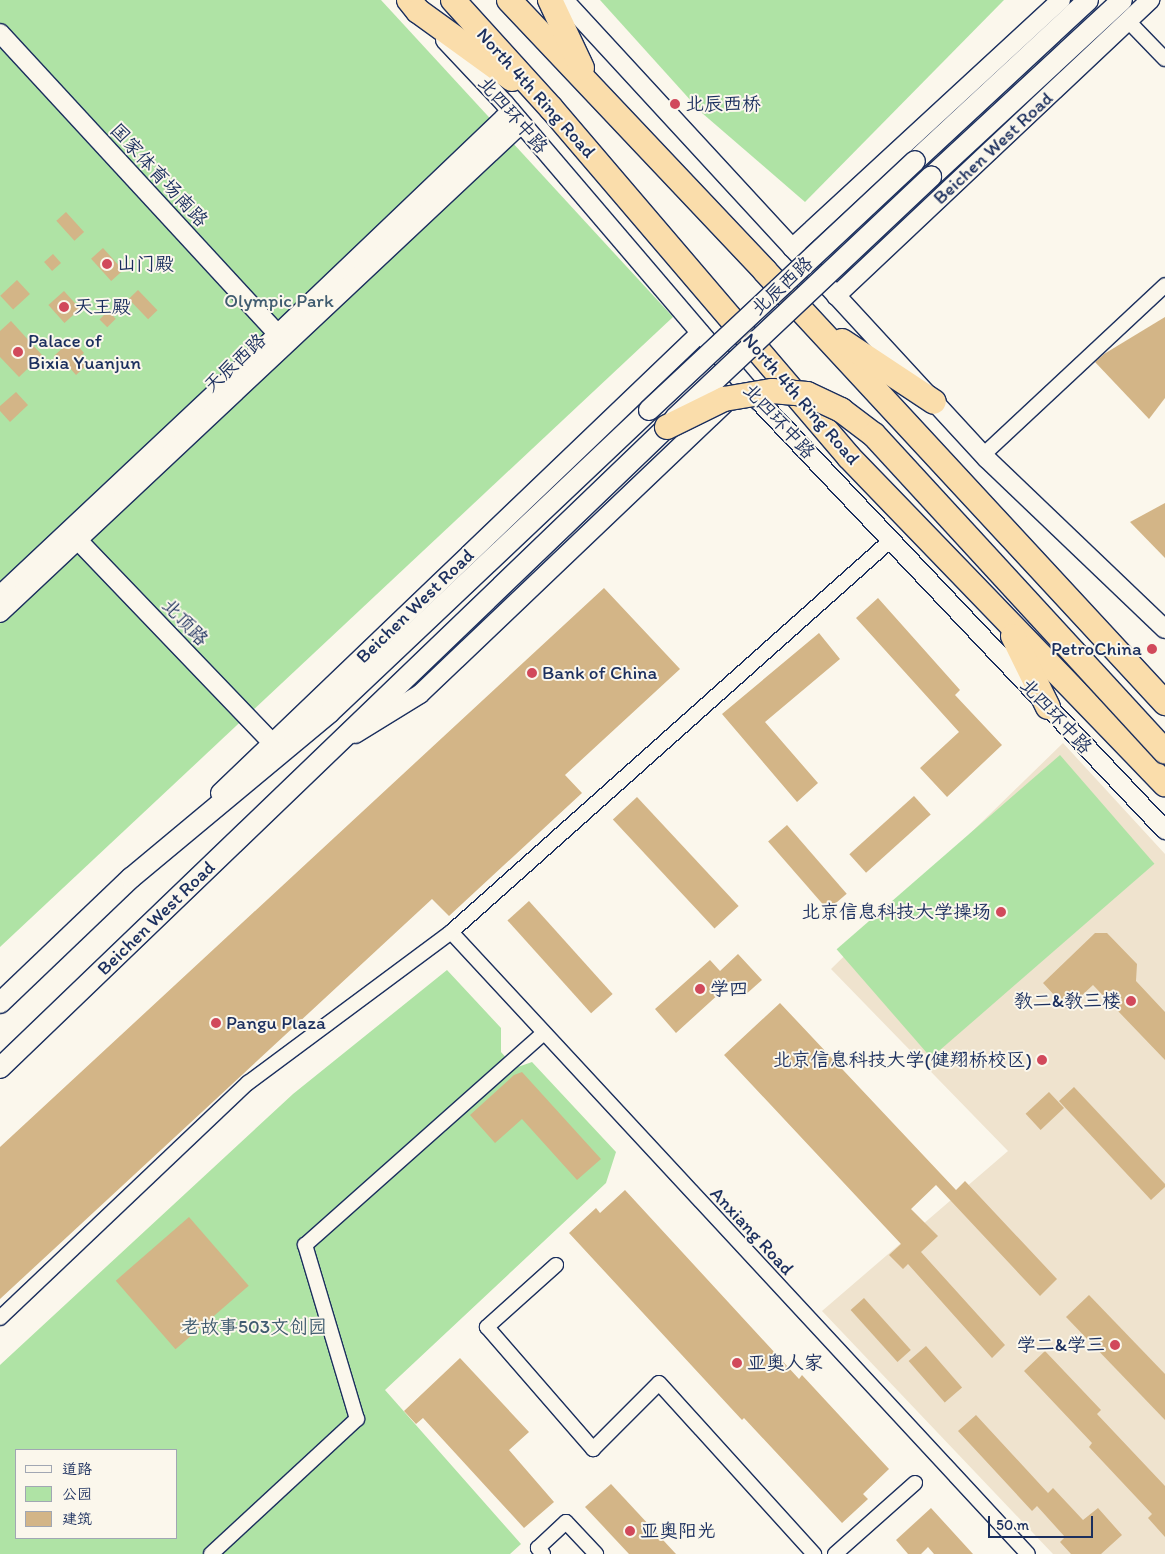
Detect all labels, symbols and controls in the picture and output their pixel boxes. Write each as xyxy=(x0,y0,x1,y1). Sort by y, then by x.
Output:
street label: North 4th Ring Road xyxy=(472,24,600,162)
street label: 北四环中路 xyxy=(473,72,553,158)
street label: Beichen West Road xyxy=(929,87,1057,209)
place label: 北辰西桥 xyxy=(685,93,761,115)
marker: 北辰西桥 xyxy=(669,98,681,110)
street label: 国家体育场南路 xyxy=(105,119,213,231)
street label: 北辰西路 xyxy=(746,252,818,320)
place label: 山门殿 xyxy=(117,253,174,275)
marker: 山门殿 xyxy=(101,258,113,270)
park label: Olympic Park xyxy=(224,290,334,312)
place label: 天王殿 xyxy=(74,296,131,318)
marker: 天王殿 xyxy=(58,301,70,313)
street label: 天辰西路 xyxy=(199,329,271,397)
street label: North 4th Ring Road xyxy=(738,329,864,469)
place label: Palace of Bixia Yuanjun xyxy=(28,330,140,374)
marker: Palace of Bixia Yuanjun xyxy=(12,346,24,358)
street label: 北四环中路 xyxy=(738,378,820,464)
street label: Beichen West Road xyxy=(352,544,478,668)
street label: 北顶路 xyxy=(157,594,213,650)
place label: PetroChina xyxy=(1051,638,1142,660)
marker: PetroChina xyxy=(1146,643,1158,655)
place label: Bank of China xyxy=(542,662,657,684)
marker: Bank of China xyxy=(526,667,538,679)
street label: 北四环中路 xyxy=(1015,673,1097,759)
street label: Beichen West Road xyxy=(93,856,219,980)
place label: 北京信息科技大学操场 xyxy=(801,901,991,923)
marker: 北京信息科技大学操场 xyxy=(995,906,1007,918)
place label: 学四 xyxy=(710,978,748,1000)
marker: 学四 xyxy=(694,983,706,995)
place label: 教二&教三楼 xyxy=(1014,990,1121,1012)
marker: 教二&教三楼 xyxy=(1125,995,1137,1007)
place label: Pangu Plaza xyxy=(226,1012,325,1034)
marker: Pangu Plaza xyxy=(210,1017,222,1029)
place label: 北京信息科技大学(健翔桥校区) xyxy=(773,1049,1032,1071)
marker: 北京信息科技大学(健翔桥校区) xyxy=(1036,1054,1048,1066)
street label: Anxiang Road xyxy=(706,1182,798,1280)
park label: 老故事503文创园 xyxy=(181,1316,327,1338)
place label: 学二&学三 xyxy=(1017,1334,1105,1356)
marker: 学二&学三 xyxy=(1109,1339,1121,1351)
place label: 亚奥人家 xyxy=(747,1352,823,1374)
marker: 亚奥人家 xyxy=(731,1357,743,1369)
legend xyxy=(15,1449,178,1539)
text: 道路 xyxy=(62,1460,92,1478)
text: 公园 xyxy=(62,1485,92,1503)
scale bar xyxy=(990,1506,1095,1538)
text: 建筑 xyxy=(62,1510,92,1528)
text: 50 m xyxy=(996,1516,1029,1534)
place label: 亚奥阳光 xyxy=(640,1520,716,1542)
marker: 亚奥阳光 xyxy=(624,1525,636,1537)

